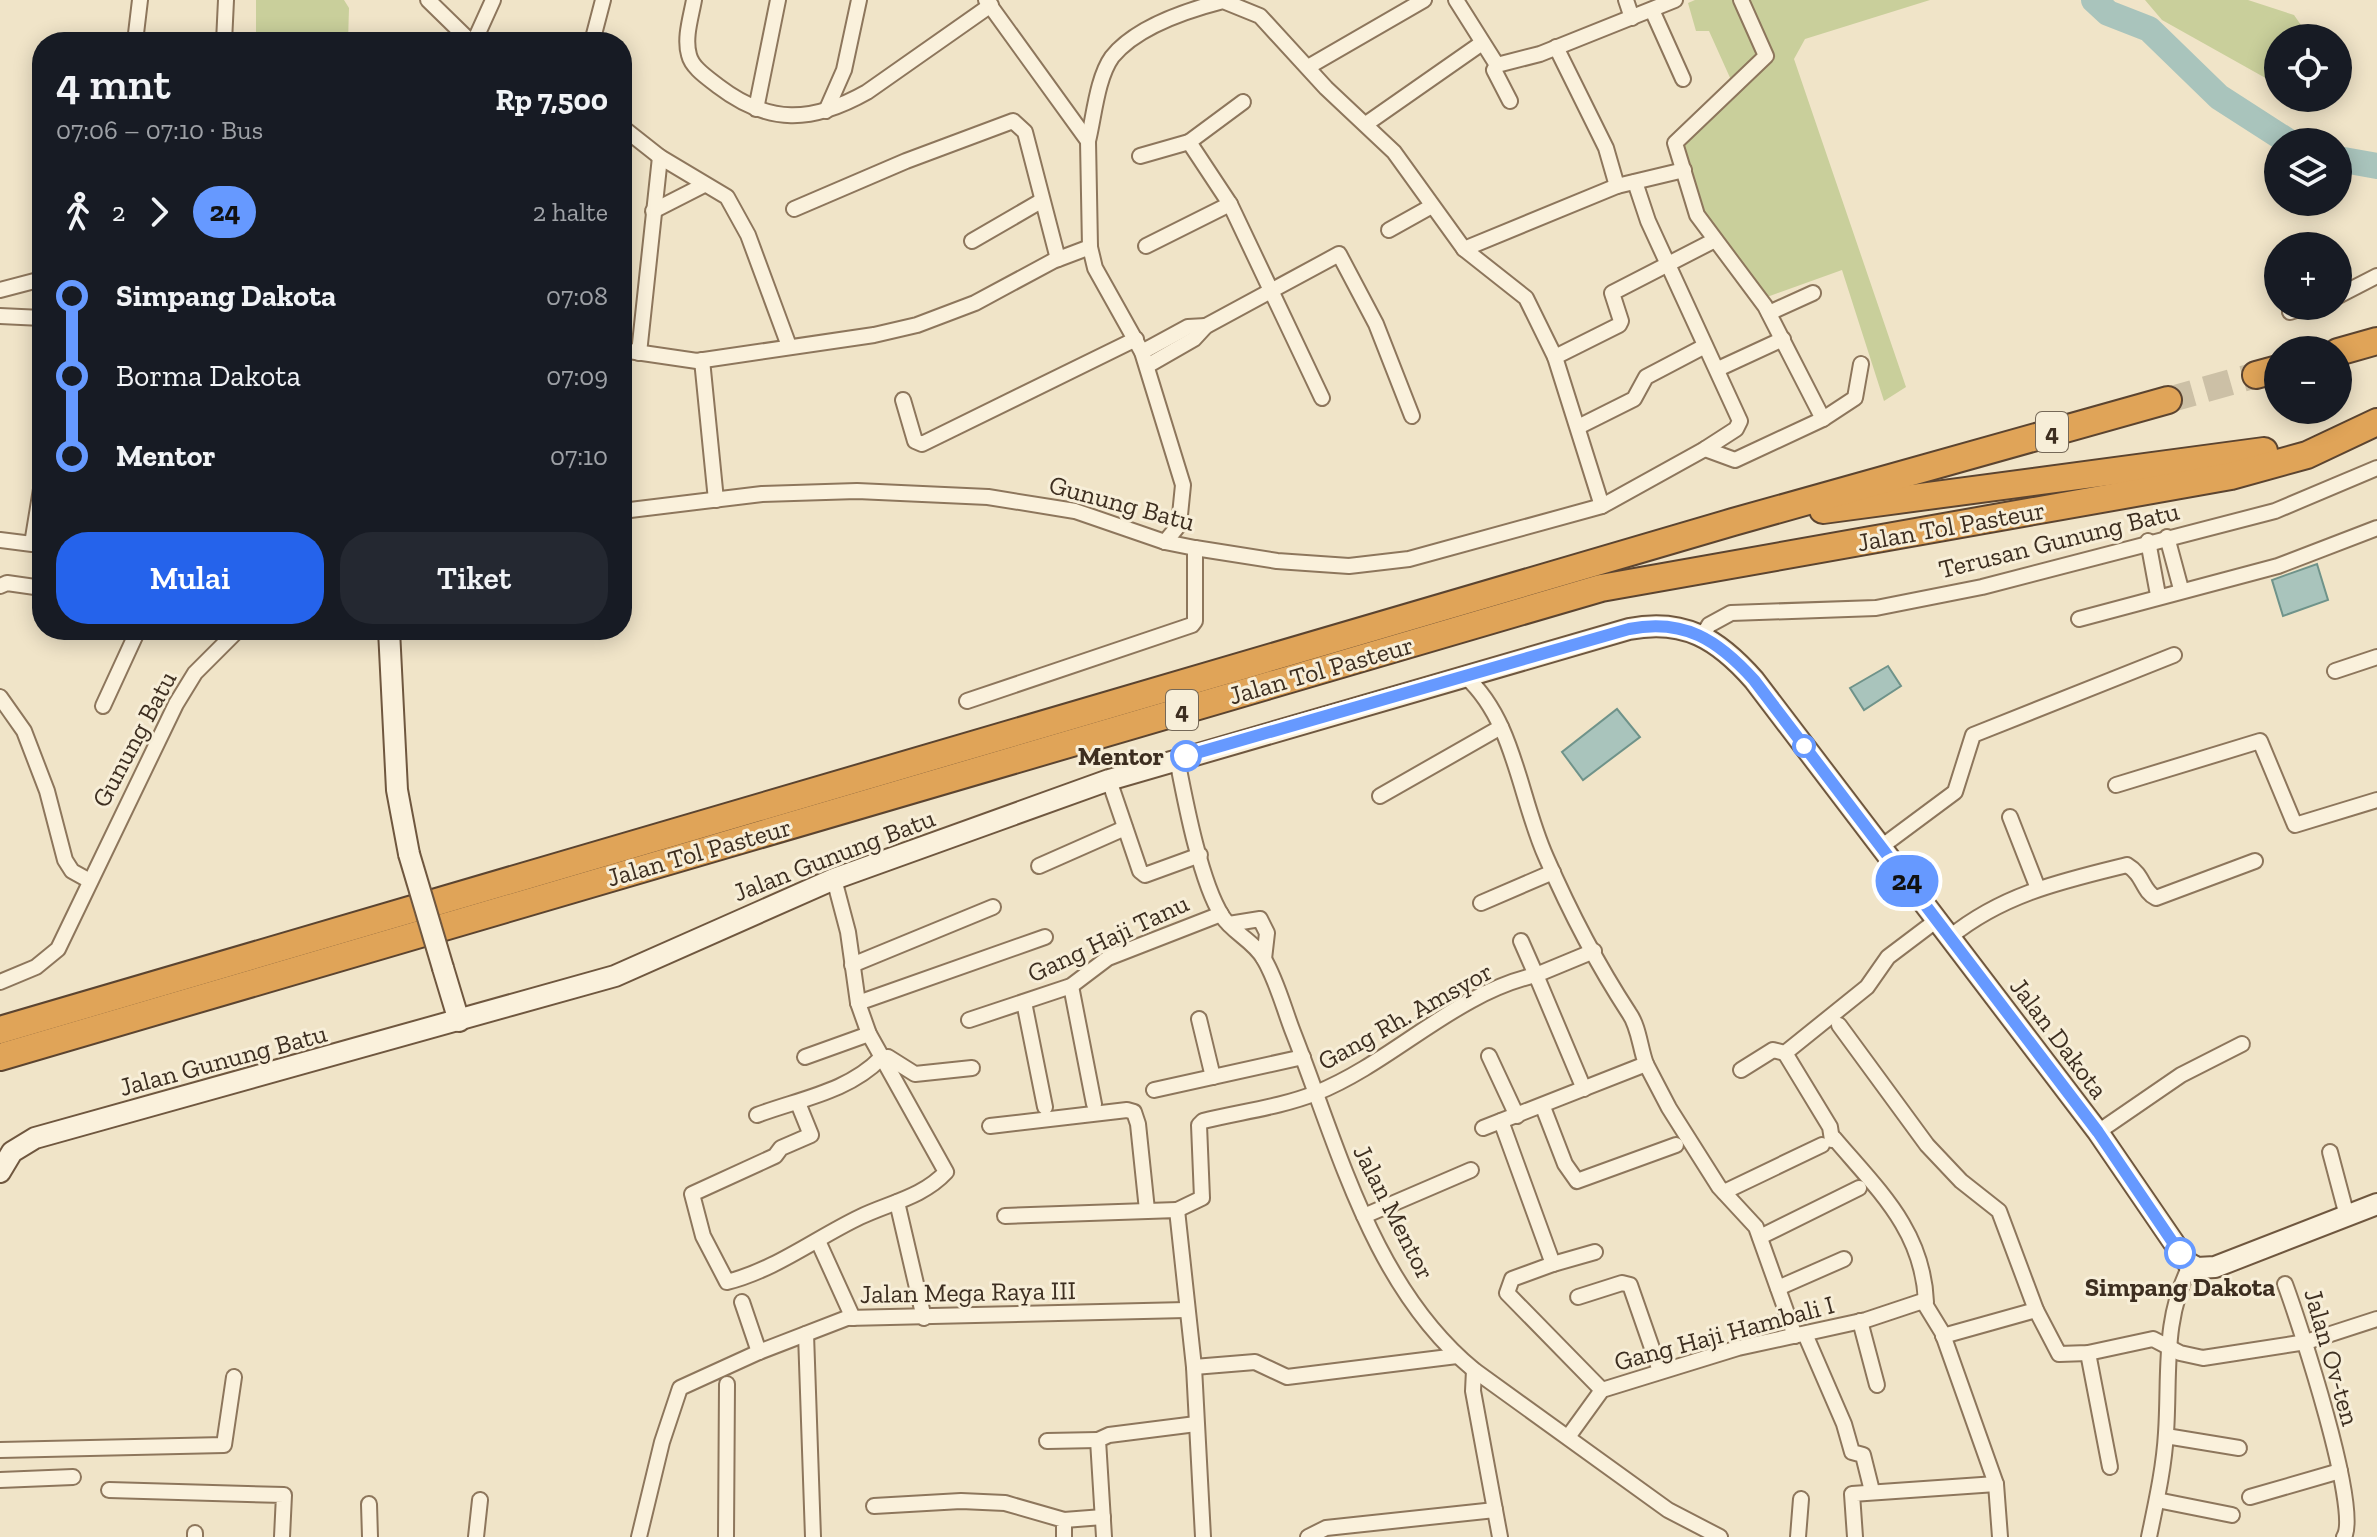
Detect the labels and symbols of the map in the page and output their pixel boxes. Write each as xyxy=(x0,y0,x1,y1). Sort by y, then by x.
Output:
road number: 4 xyxy=(2036,412,2068,452)
street label: Gunung Batu xyxy=(1046,468,1199,538)
street label: Jalan Tol Pasteur xyxy=(1855,494,2047,558)
street label: Terusan Gunung Batu xyxy=(1936,495,2183,585)
street label: Jalan Tol Pasteur xyxy=(1225,628,1417,712)
street label: Gunung Batu xyxy=(85,665,183,813)
road number: 4 xyxy=(1166,690,1198,730)
unlabelled marker xyxy=(1793,735,1815,757)
place label: Mentor xyxy=(1078,740,1164,772)
marker: Mentor xyxy=(1171,741,1201,771)
street label: Jalan Gunung Batu xyxy=(729,802,940,908)
street label: Jalan Tol Pasteur xyxy=(603,810,795,894)
line badge: 24 xyxy=(1871,855,1943,907)
street label: Gang Haji Tanu xyxy=(1022,887,1194,989)
street label: Gang Rh. Amsyor xyxy=(1312,955,1498,1077)
street label: Jalan Dakota xyxy=(2003,971,2115,1105)
street label: Jalan Gunung Batu xyxy=(116,1017,331,1103)
street label: Jalan Mentor xyxy=(1346,1139,1442,1285)
marker: Simpang Dakota xyxy=(2165,1238,2195,1268)
place label: Simpang Dakota xyxy=(2085,1271,2275,1303)
street label: Jalan Mega Raya III xyxy=(860,1274,1076,1310)
street label: Jalan Ov-ten xyxy=(2297,1285,2367,1429)
street label: Gang Haji Hambali I xyxy=(1610,1288,1838,1378)

